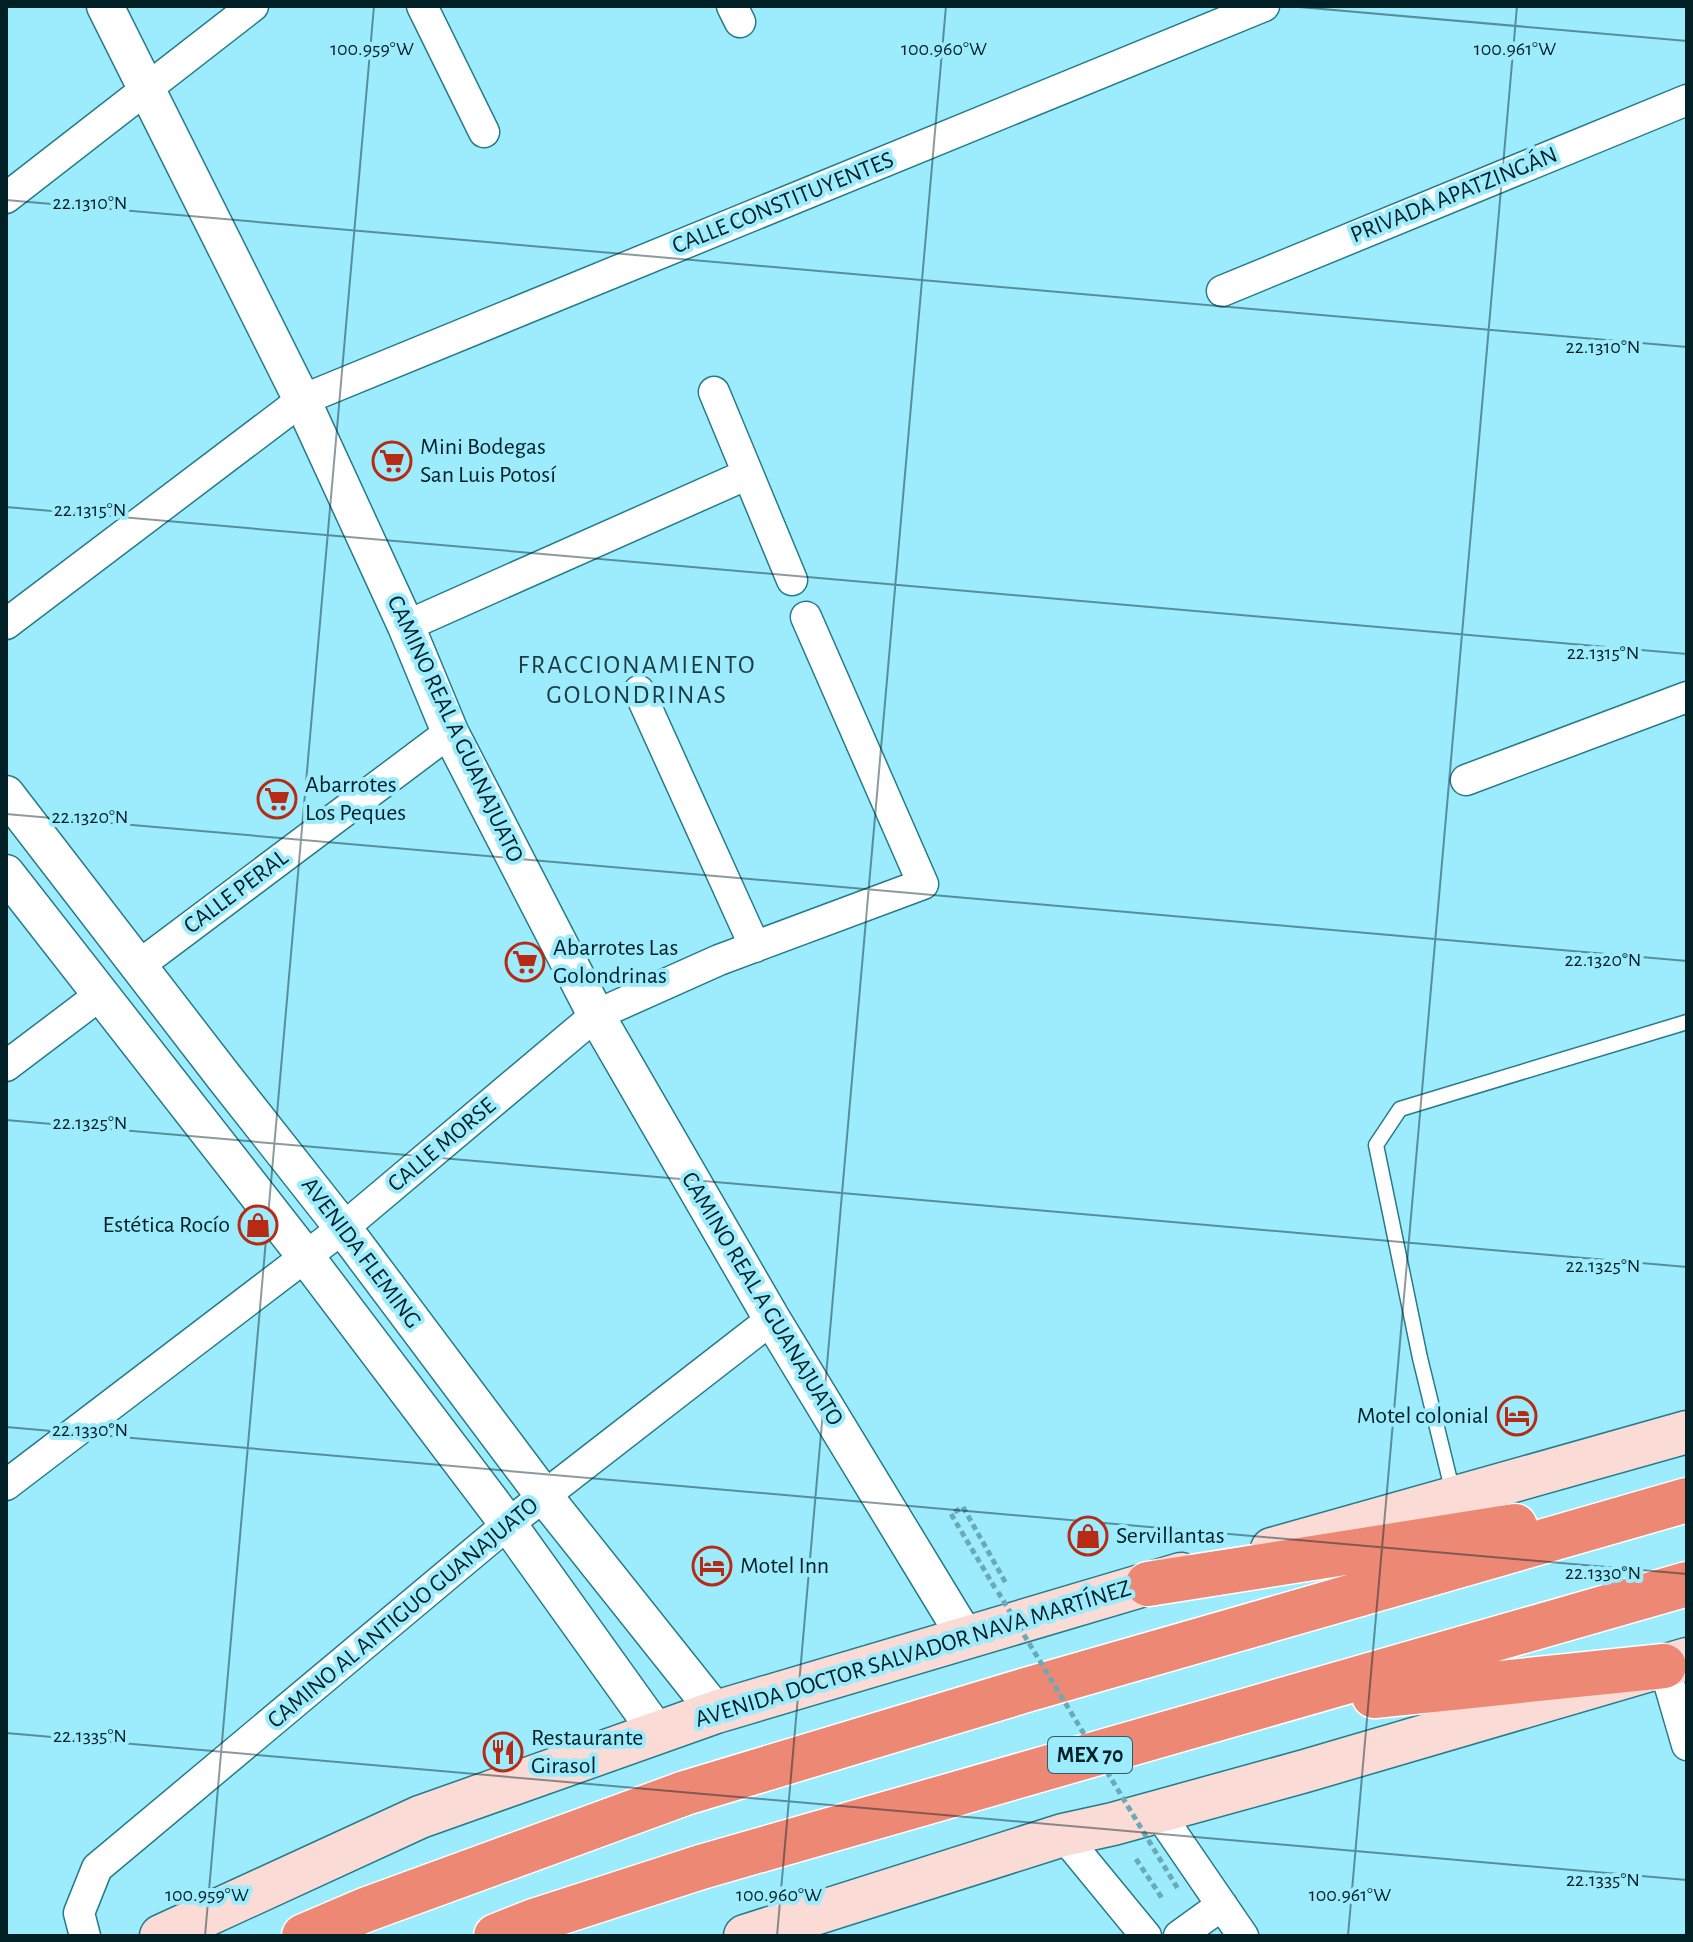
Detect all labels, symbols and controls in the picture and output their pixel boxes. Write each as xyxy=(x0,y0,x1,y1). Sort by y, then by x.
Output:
text: 100.959°W xyxy=(330,39,414,59)
text: 100.960°W xyxy=(901,39,987,59)
text: 100.961°W xyxy=(1474,39,1556,59)
street label: PRIVADA APATZINGÁN xyxy=(1346,141,1561,248)
street label: CALLE CONSTITUYENTES xyxy=(669,148,897,258)
text: 22.1310°N xyxy=(53,193,127,213)
text: 22.1310°N xyxy=(1566,337,1640,357)
place label: Mini Bodegas San Luis Potosí xyxy=(420,435,556,487)
supermarket icon: Mini Bodegas San Luis Potosí xyxy=(371,440,413,482)
text: 22.1315°N xyxy=(54,500,126,520)
street label: CAMINO REAL A GUANAJUATO xyxy=(383,592,527,866)
text: 22.1315°N xyxy=(1567,643,1639,663)
district label: FRACCIONAMIENTO GOLONDRINAS xyxy=(518,652,756,708)
place label: Abarrotes Los Peques xyxy=(305,773,406,825)
supermarket icon: Abarrotes Los Peques xyxy=(256,778,298,820)
text: 22.1320°N xyxy=(51,807,129,827)
street label: CALLE PERAL xyxy=(180,845,292,939)
place label: Abarrotes Las Golondrinas xyxy=(553,936,679,988)
supermarket icon: Abarrotes Las Golondrinas xyxy=(504,941,546,983)
text: 22.1320°N xyxy=(1564,950,1642,970)
street label: CALLE MORSE xyxy=(384,1093,501,1197)
text: 22.1325°N xyxy=(53,1113,127,1133)
street label: CAMINO REAL A GUANAJUATO xyxy=(677,1168,847,1430)
street label: AVENIDA FLEMING xyxy=(297,1173,425,1333)
shop icon: Estética Rocío xyxy=(237,1204,279,1246)
place label: Estética Rocío xyxy=(103,1213,230,1237)
text: 22.1325°N xyxy=(1566,1256,1640,1276)
hotel icon: Motel colonial xyxy=(1496,1395,1538,1437)
place label: Motel colonial xyxy=(1357,1404,1489,1428)
text: 22.1330°N xyxy=(52,1420,128,1440)
street label: CAMINO AL ANTIGUO GUANAJUATO xyxy=(263,1493,543,1733)
shop icon: Servillantas xyxy=(1067,1515,1109,1557)
place label: Servillantas xyxy=(1116,1524,1225,1548)
hotel icon: Motel Inn xyxy=(691,1545,733,1587)
place label: Motel Inn xyxy=(740,1554,829,1578)
text: 22.1330°N xyxy=(1565,1563,1641,1583)
street label: AVENIDA DOCTOR SALVADOR NAVA MARTÍNEZ xyxy=(692,1574,1134,1732)
text: 22.1335°N xyxy=(53,1726,127,1746)
place label: Restaurante Girasol xyxy=(531,1726,643,1778)
restaurant icon: Restaurante Girasol xyxy=(482,1731,524,1773)
road number: MEX 70 xyxy=(1048,1737,1132,1773)
text: 22.1335°N xyxy=(1566,1870,1640,1890)
text: 100.959°W xyxy=(165,1885,249,1905)
text: 100.960°W xyxy=(736,1885,822,1905)
text: 100.961°W xyxy=(1309,1885,1391,1905)

